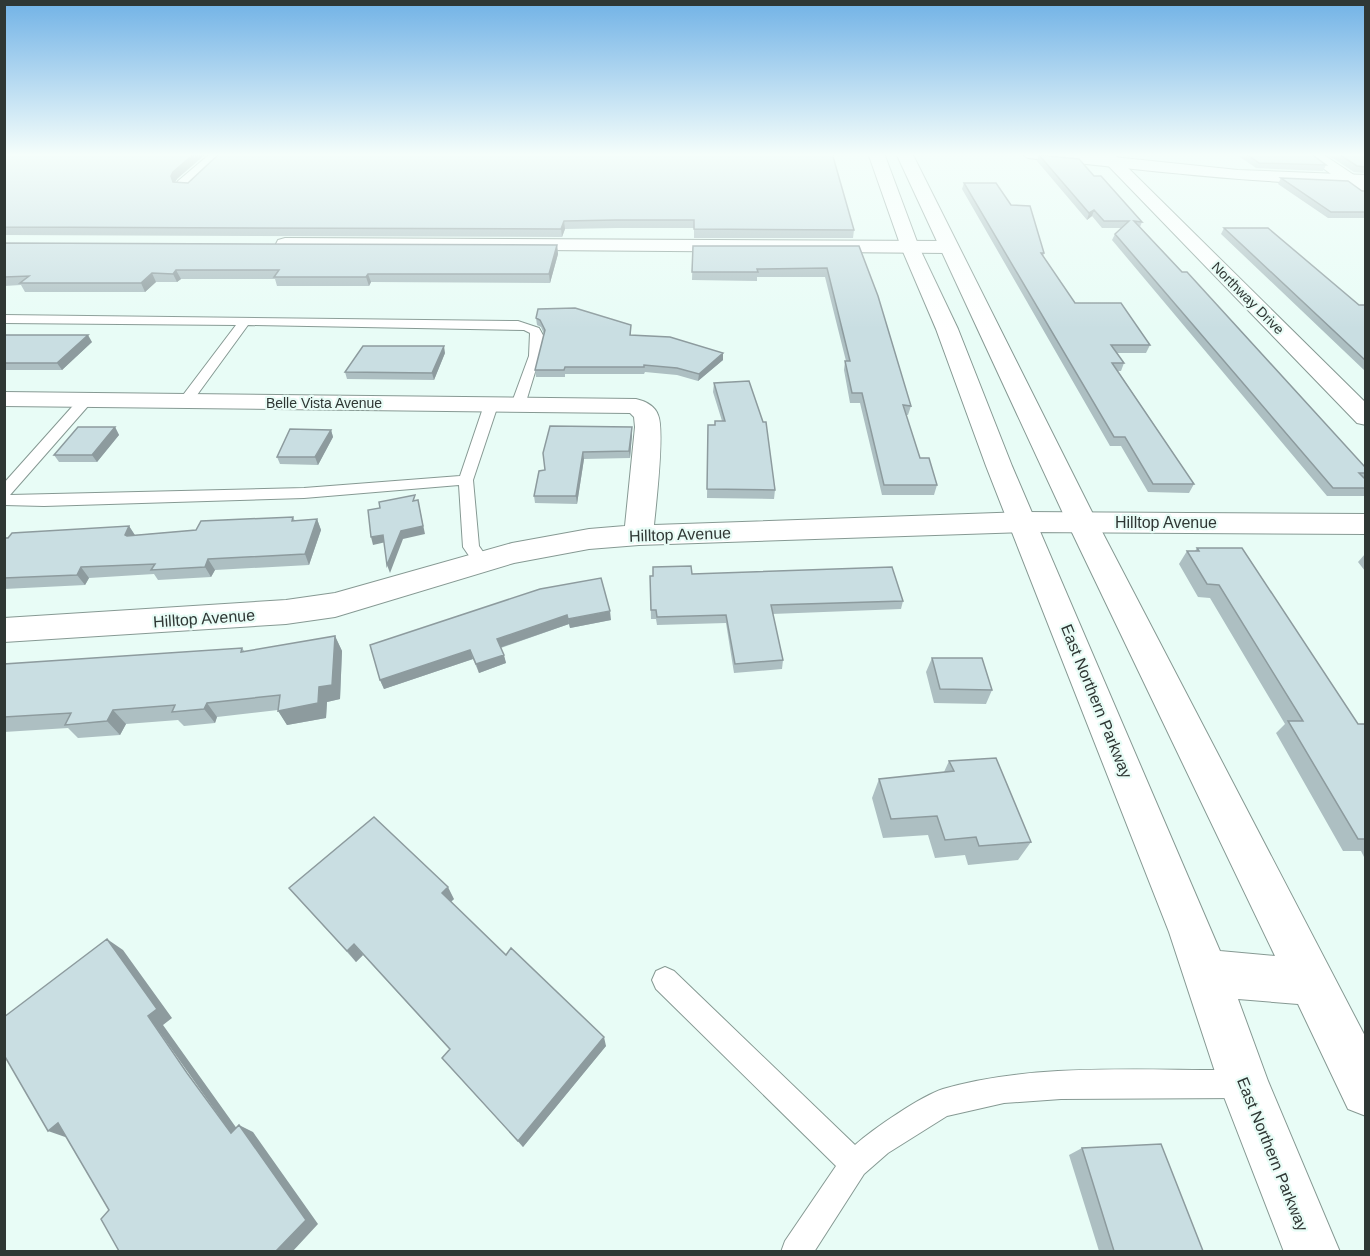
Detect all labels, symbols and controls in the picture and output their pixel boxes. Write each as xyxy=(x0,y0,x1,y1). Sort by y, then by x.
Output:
street label: Northway Drive xyxy=(1209,259,1288,338)
street label: Belle Vista Avenue xyxy=(266,395,382,411)
street label: Hilltop Avenue xyxy=(1115,514,1217,531)
street label: Hilltop Avenue xyxy=(629,524,731,545)
street label: Hilltop Avenue xyxy=(153,606,256,631)
street label: East Northern Parkway xyxy=(1058,622,1135,781)
street label: East Northern Parkway xyxy=(1234,1075,1311,1234)

